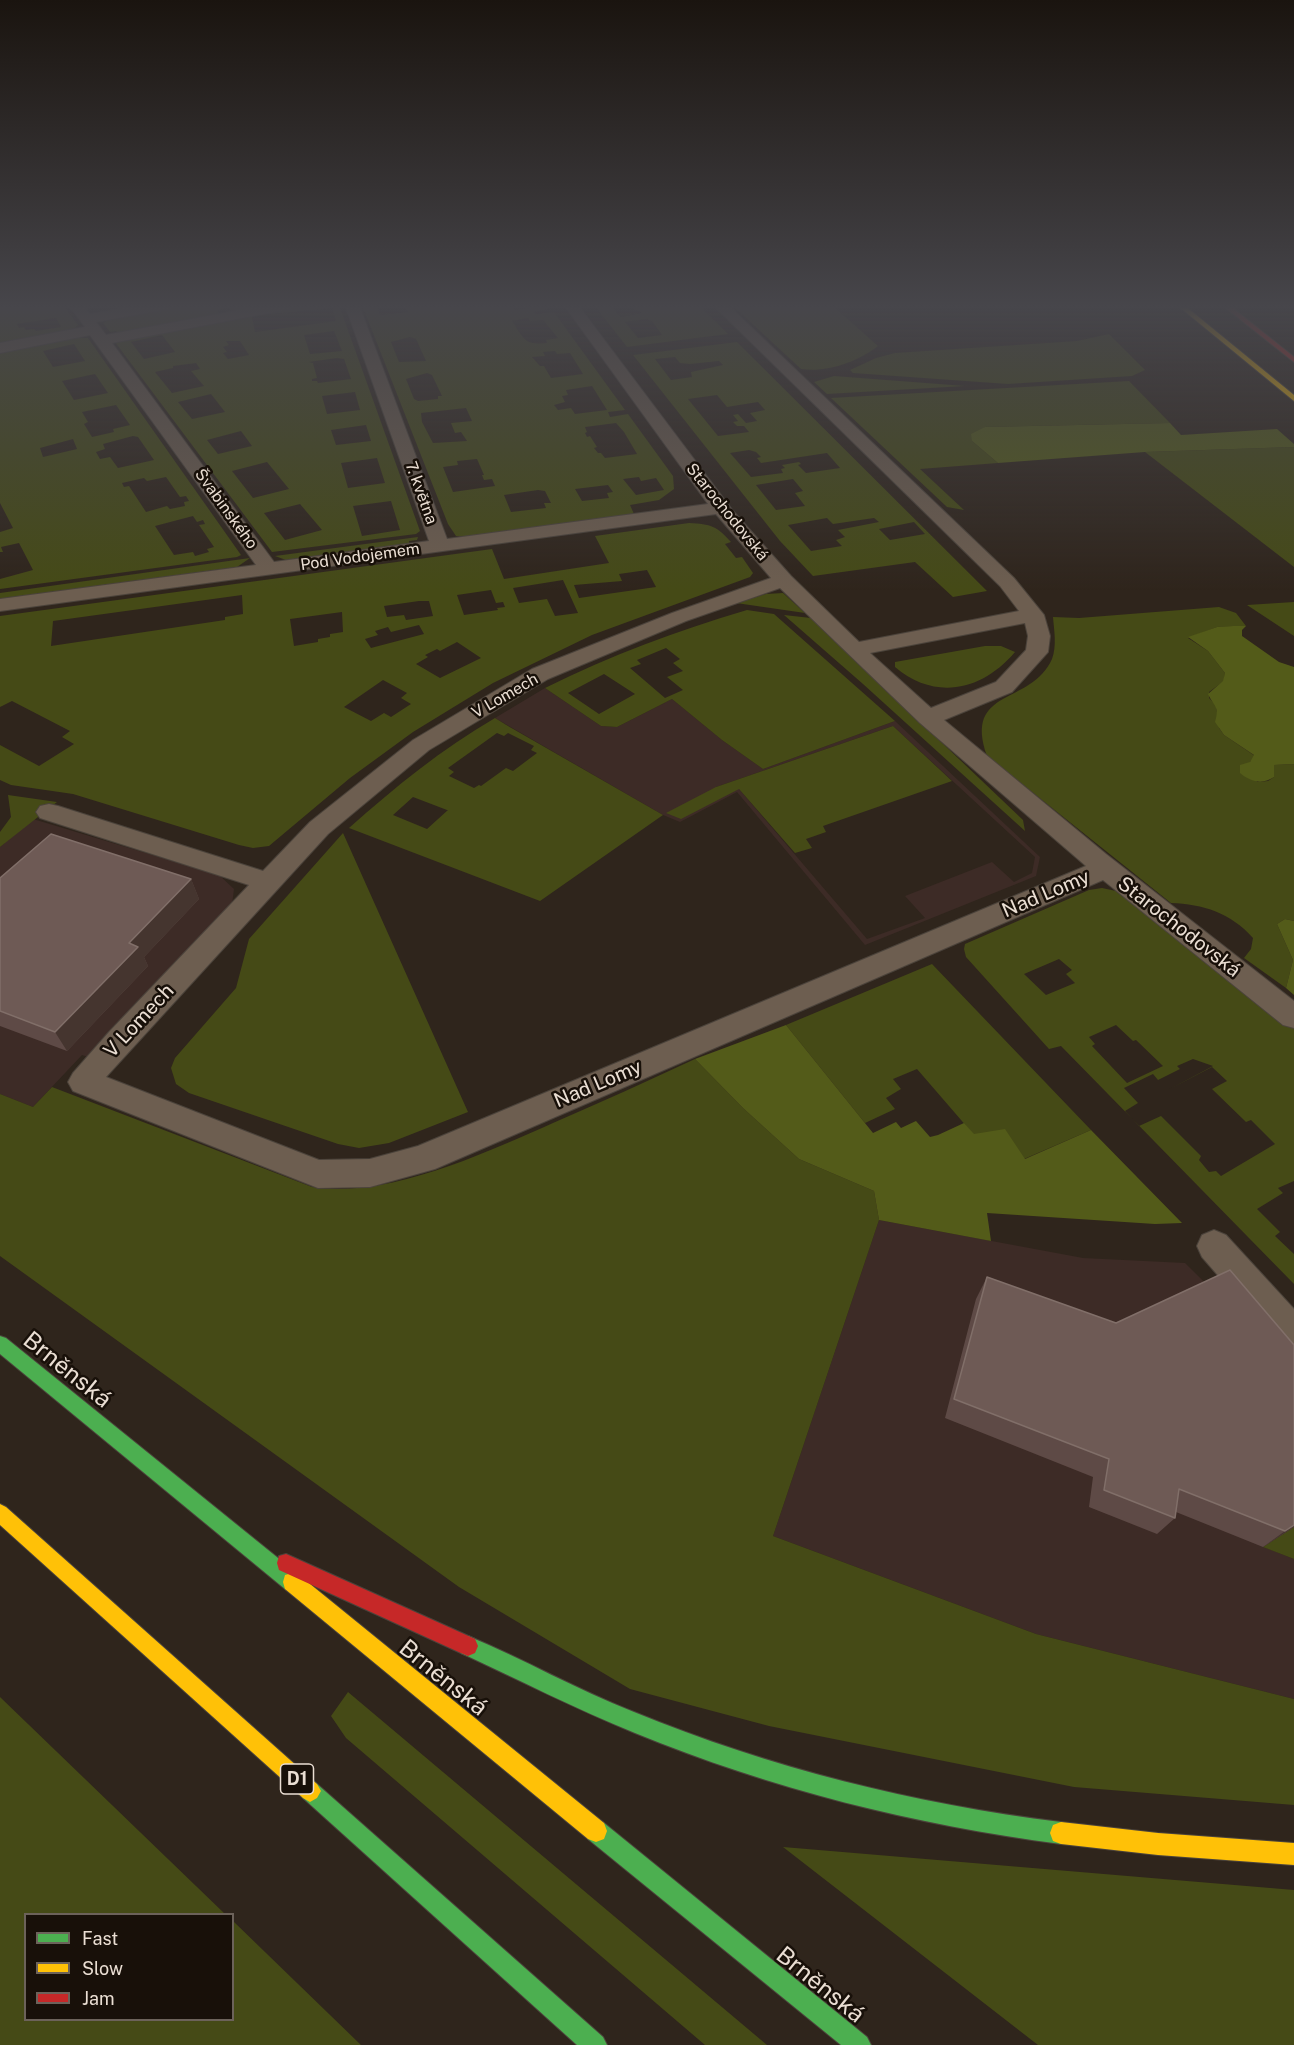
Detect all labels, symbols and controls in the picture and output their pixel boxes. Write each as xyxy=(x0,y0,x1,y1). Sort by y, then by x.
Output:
street label: 7. května xyxy=(401,459,441,527)
street label: Starochodovská xyxy=(682,460,772,564)
street label: Švabinského xyxy=(191,465,261,553)
street label: Pod Vodojemem xyxy=(299,539,421,575)
street label: V Lomech xyxy=(468,669,542,723)
street label: Nad Lomy xyxy=(999,865,1093,923)
street label: Starochodovská xyxy=(1113,872,1245,982)
street label: V Lomech xyxy=(99,979,179,1063)
street label: Nad Lomy xyxy=(551,1055,645,1113)
street label: Brněnská xyxy=(17,1326,117,1414)
street label: Brněnská xyxy=(393,1634,493,1722)
road number: D1 xyxy=(280,1764,314,1794)
legend xyxy=(24,1913,234,2021)
text: Fast xyxy=(82,1928,118,1949)
street label: Brněnská xyxy=(770,1941,870,2029)
text: Slow xyxy=(82,1958,123,1979)
text: Jam xyxy=(82,1988,115,2009)

